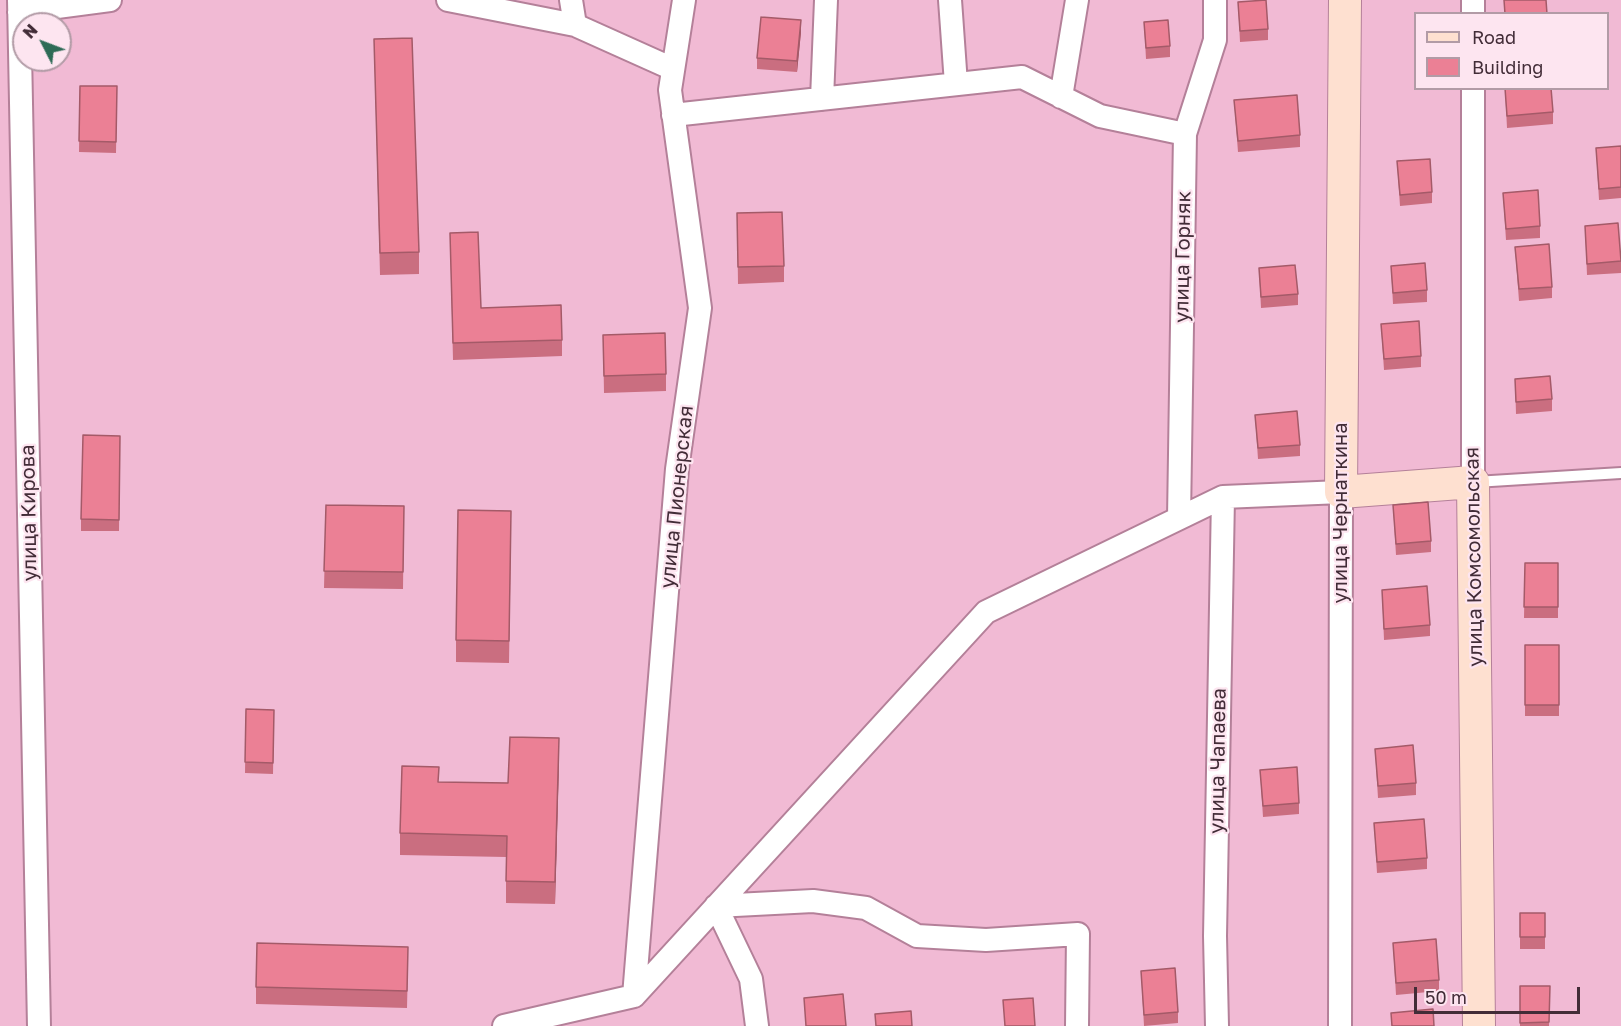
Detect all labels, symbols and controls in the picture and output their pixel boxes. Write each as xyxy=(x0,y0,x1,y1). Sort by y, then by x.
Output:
north arrow xyxy=(12,12,72,72)
legend xyxy=(1414,12,1609,90)
text: N xyxy=(19,20,42,43)
text: Road xyxy=(1472,26,1516,48)
text: Building xyxy=(1472,56,1543,78)
street label: улица Горняк xyxy=(1170,191,1196,323)
street label: улица Пионерская xyxy=(655,404,699,590)
street label: улица Чернаткина xyxy=(1329,422,1353,604)
street label: улица Кирова xyxy=(16,444,42,582)
street label: улица Комсомольская xyxy=(1460,447,1488,667)
street label: улица Чапаева xyxy=(1205,688,1231,834)
scale bar xyxy=(1417,975,1584,1013)
text: 50 m xyxy=(1425,986,1467,1008)

